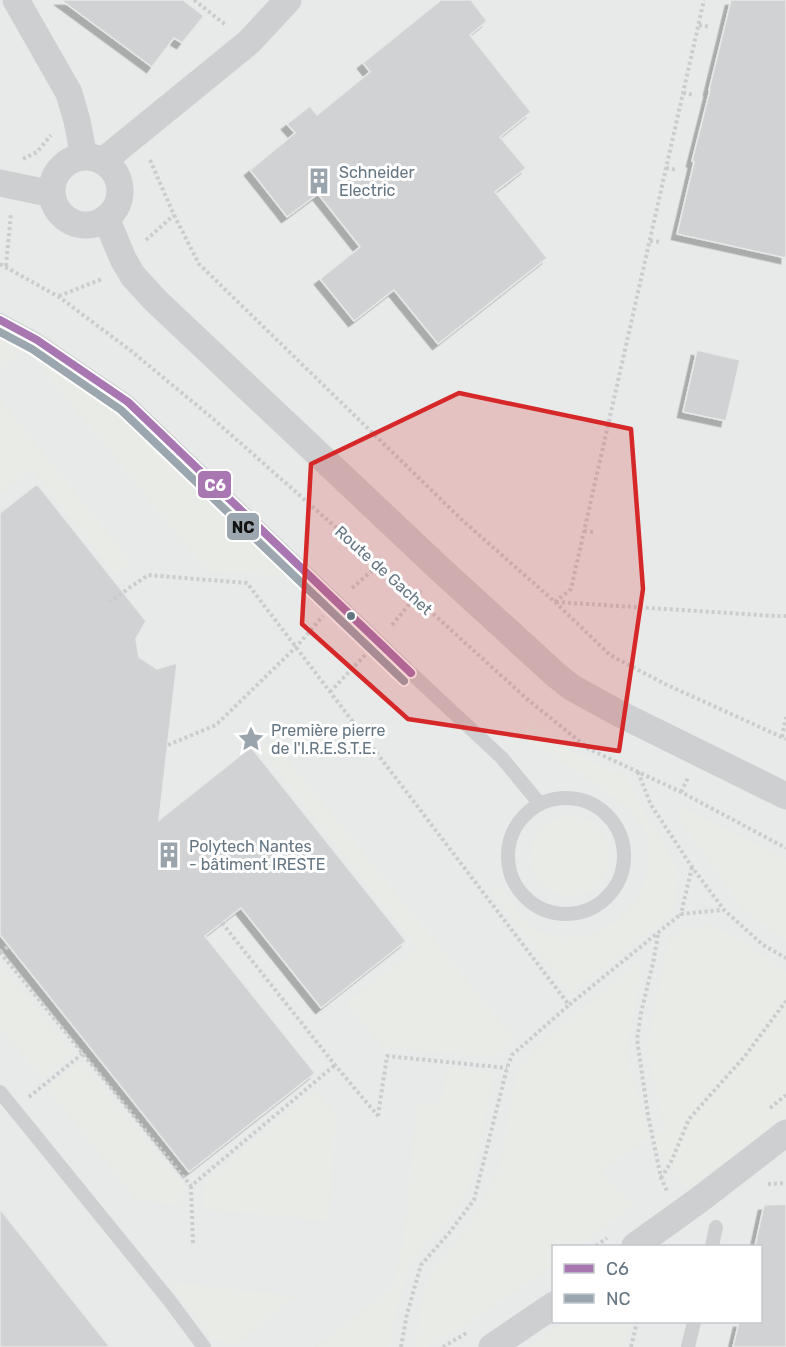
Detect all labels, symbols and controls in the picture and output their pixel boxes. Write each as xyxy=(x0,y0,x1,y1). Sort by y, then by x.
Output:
place label: Schneider Electric xyxy=(339,163,415,200)
building icon: Schneider Electric xyxy=(304,166,334,196)
line badge: C6 xyxy=(197,470,232,499)
text: C6 xyxy=(204,476,226,495)
line badge: NC xyxy=(226,512,260,541)
text: NC xyxy=(232,518,254,537)
street label: Route de Gachet xyxy=(331,522,436,619)
unlabelled marker xyxy=(345,610,357,622)
place label: Première pierre de l'I.R.E.S.T.E. xyxy=(271,721,385,758)
place icon: Première pierre de l'I.R.E.S.T.E. xyxy=(236,724,266,754)
place label: Polytech Nantes - bâtiment IRESTE xyxy=(189,837,325,874)
building icon: Polytech Nantes - bâtiment IRESTE xyxy=(154,840,184,870)
legend xyxy=(552,1245,762,1323)
text: C6 xyxy=(606,1258,629,1280)
text: NC xyxy=(606,1288,631,1310)

